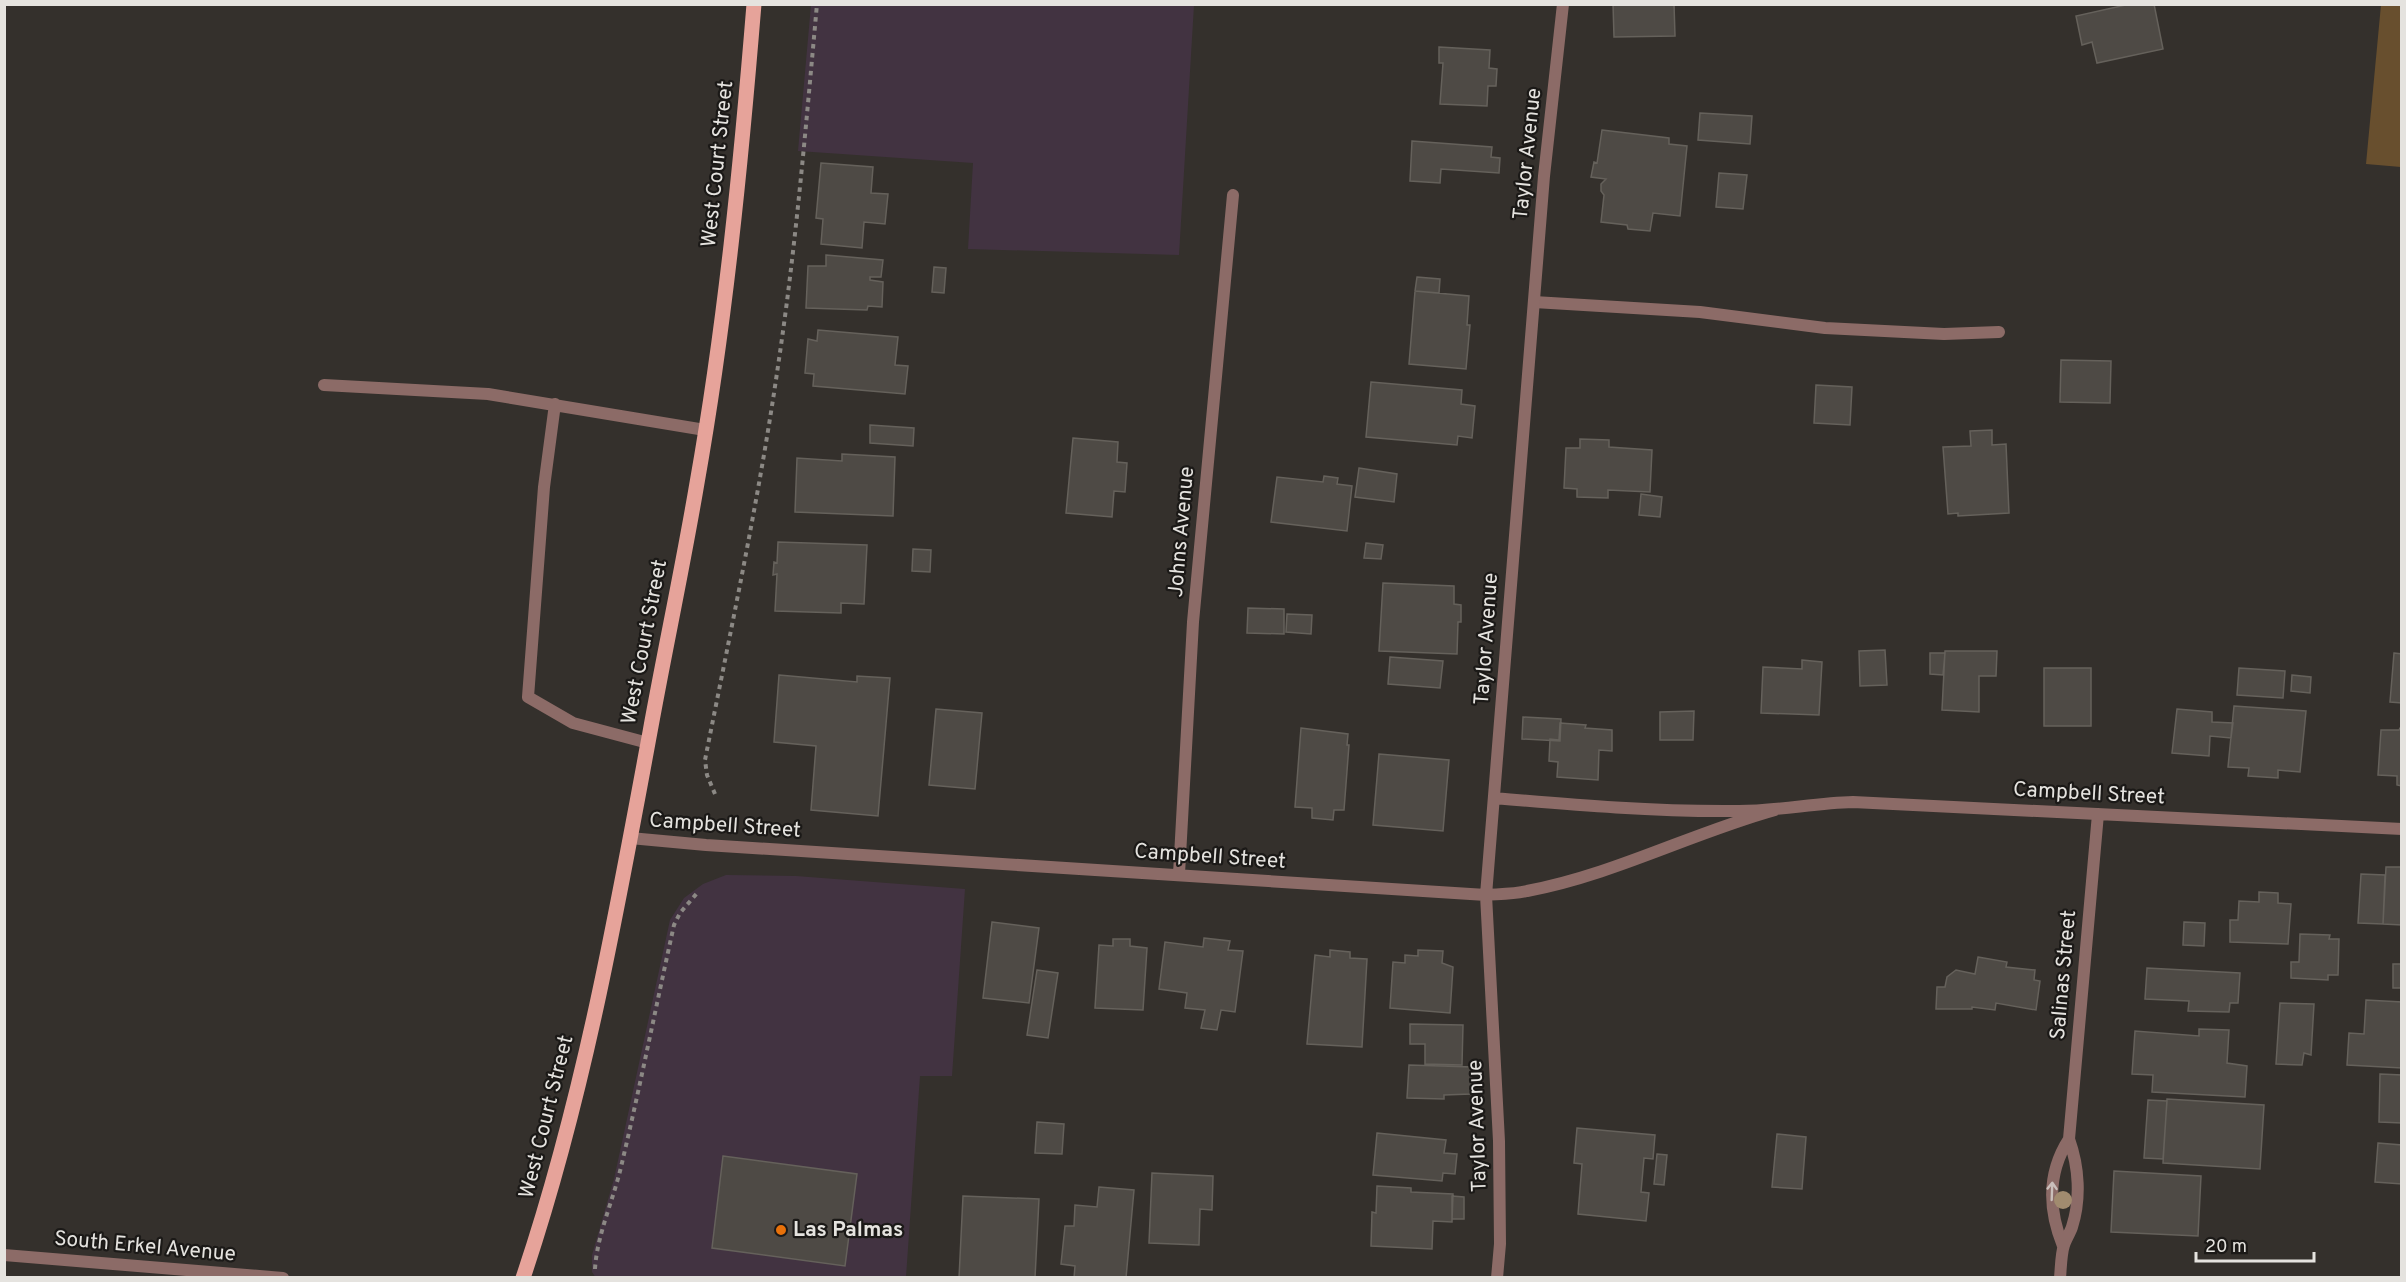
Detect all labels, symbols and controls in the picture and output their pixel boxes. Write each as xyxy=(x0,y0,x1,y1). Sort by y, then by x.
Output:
street label: West Court Street xyxy=(696,79,740,249)
street label: Taylor Avenue xyxy=(1508,87,1548,221)
street label: Johns Avenue xyxy=(1163,465,1201,599)
street label: West Court Street xyxy=(616,557,674,727)
street label: Taylor Avenue xyxy=(1469,572,1505,706)
street label: Campbell Street xyxy=(2012,777,2166,811)
street label: Campbell Street xyxy=(648,807,802,845)
street label: Campbell Street xyxy=(1133,838,1287,876)
street label: Salinas Street xyxy=(2045,909,2083,1041)
street label: West Court Street xyxy=(514,1033,580,1201)
street label: Taylor Avenue xyxy=(1462,1059,1494,1193)
one-way arrow xyxy=(2046,1182,2057,1202)
place label: Las Palmas xyxy=(793,1217,903,1244)
marker: Las Palmas xyxy=(774,1223,788,1237)
scale bar xyxy=(2196,1225,2314,1263)
street label: South Erkel Avenue xyxy=(53,1226,237,1268)
text: 20 m xyxy=(2205,1236,2247,1259)

